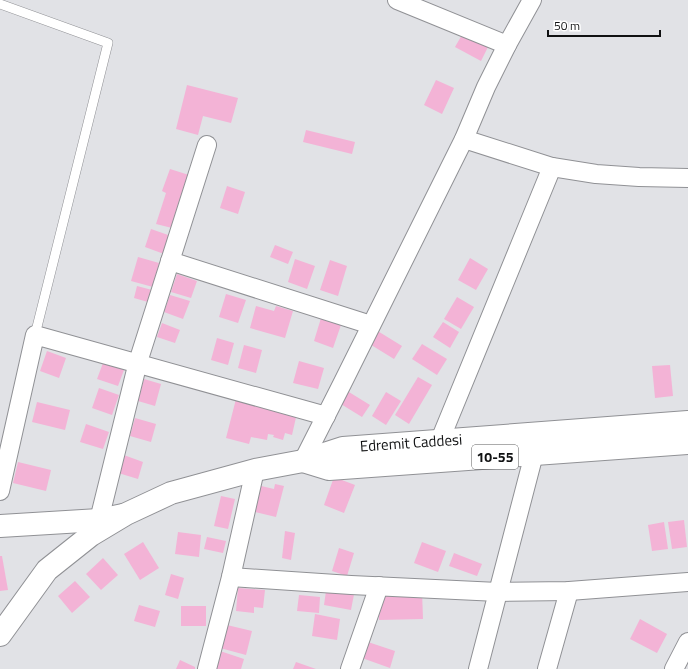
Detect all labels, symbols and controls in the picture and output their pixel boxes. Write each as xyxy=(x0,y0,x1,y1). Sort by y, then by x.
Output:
scale bar xyxy=(548,12,660,38)
text: 50 m xyxy=(554,16,580,35)
street label: Edremit Caddesi xyxy=(359,427,463,458)
road number: 10-55 xyxy=(472,445,518,469)

